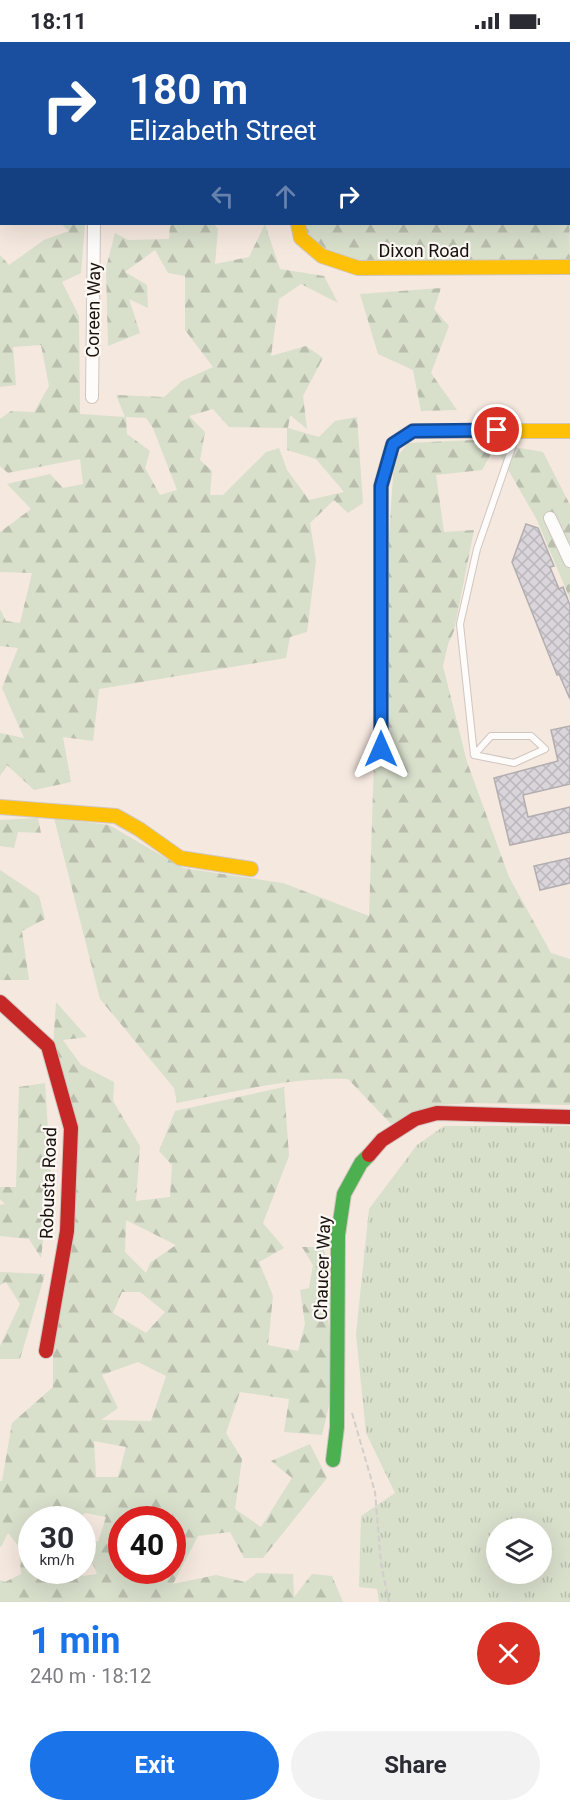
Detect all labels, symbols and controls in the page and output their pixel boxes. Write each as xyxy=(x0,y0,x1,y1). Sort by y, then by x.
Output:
text: 18:11 xyxy=(30,9,87,34)
text: 180 m xyxy=(129,65,248,114)
icon: right xyxy=(30,66,108,144)
text: Elizabeth Street xyxy=(129,115,317,147)
icon: left xyxy=(206,180,239,213)
icon: ahead xyxy=(269,180,302,213)
icon: right xyxy=(332,180,365,213)
street label: Dixon Road xyxy=(379,240,469,261)
street label: Coreen Way xyxy=(82,262,104,358)
pin xyxy=(471,404,522,455)
icon: arrive xyxy=(480,413,513,446)
position arrow xyxy=(349,717,413,781)
street label: Robusta Road xyxy=(36,1127,60,1239)
street label: Chaucer Way xyxy=(310,1215,334,1321)
speed limit sign: 40 xyxy=(108,1506,186,1584)
map controls xyxy=(486,1518,552,1584)
button: layers xyxy=(486,1518,552,1584)
text: 30 xyxy=(40,1520,74,1555)
text: km/h xyxy=(39,1551,75,1569)
text: 1 min xyxy=(30,1620,121,1662)
button: close xyxy=(477,1622,540,1685)
text: 240 m · 18:12 xyxy=(30,1664,151,1688)
button: Exit xyxy=(30,1731,279,1800)
button: Share xyxy=(291,1731,540,1800)

